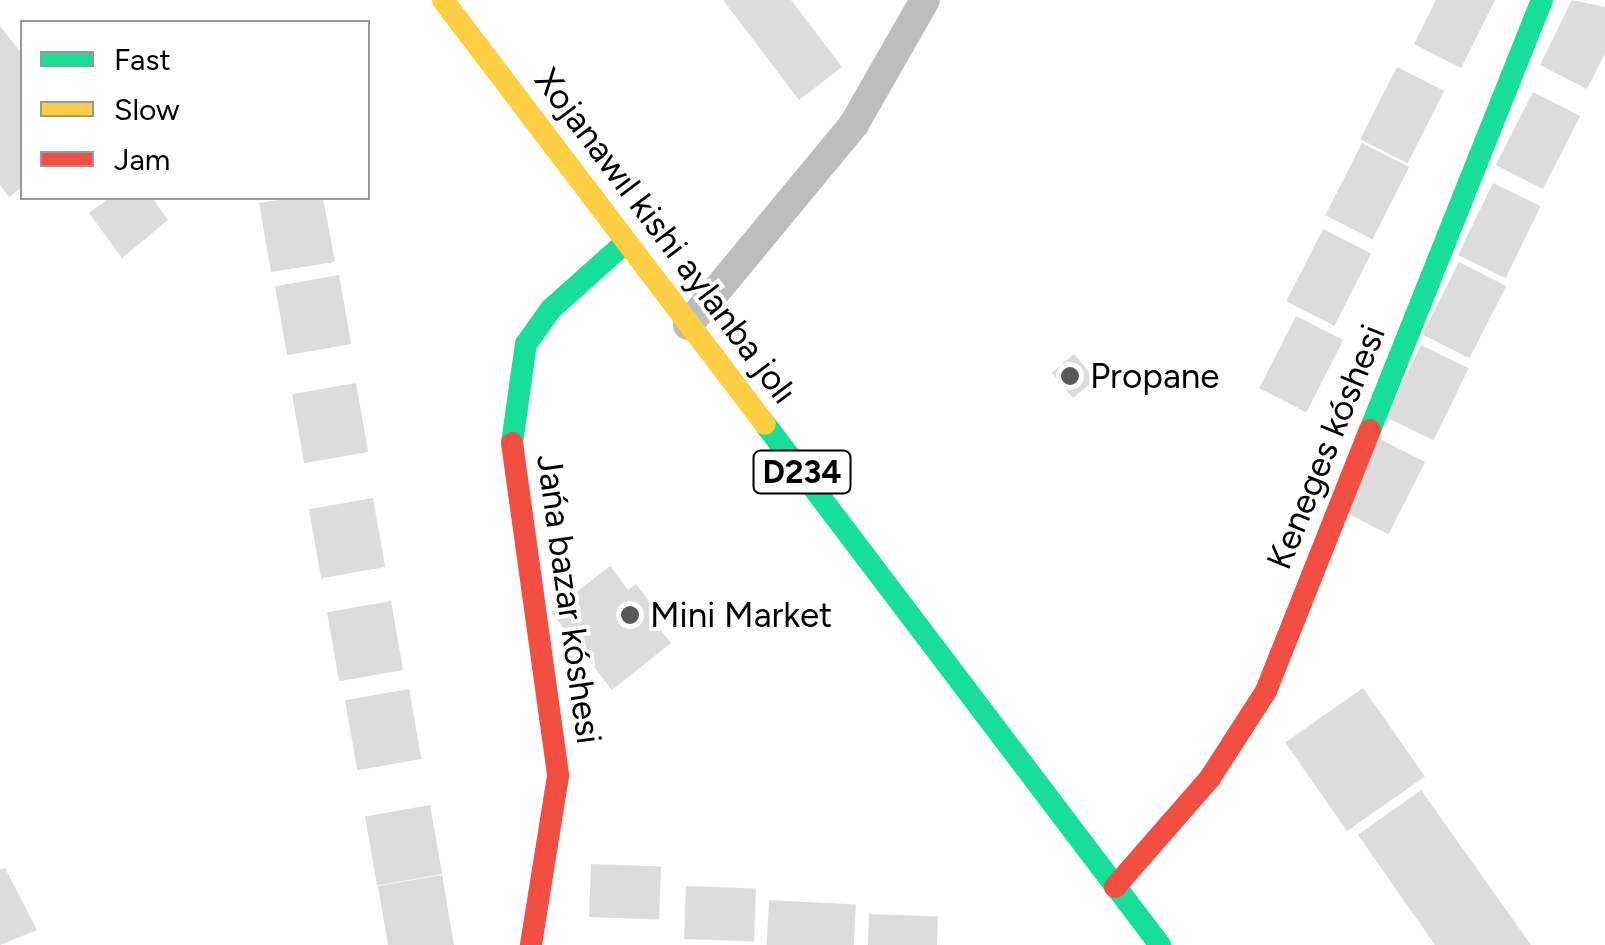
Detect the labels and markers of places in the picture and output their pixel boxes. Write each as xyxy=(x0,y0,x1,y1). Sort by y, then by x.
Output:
place label: Propane xyxy=(1090,355,1219,397)
marker: Propane xyxy=(1059,365,1081,387)
place label: Mini Market xyxy=(650,594,832,636)
marker: Mini Market xyxy=(619,604,641,626)

